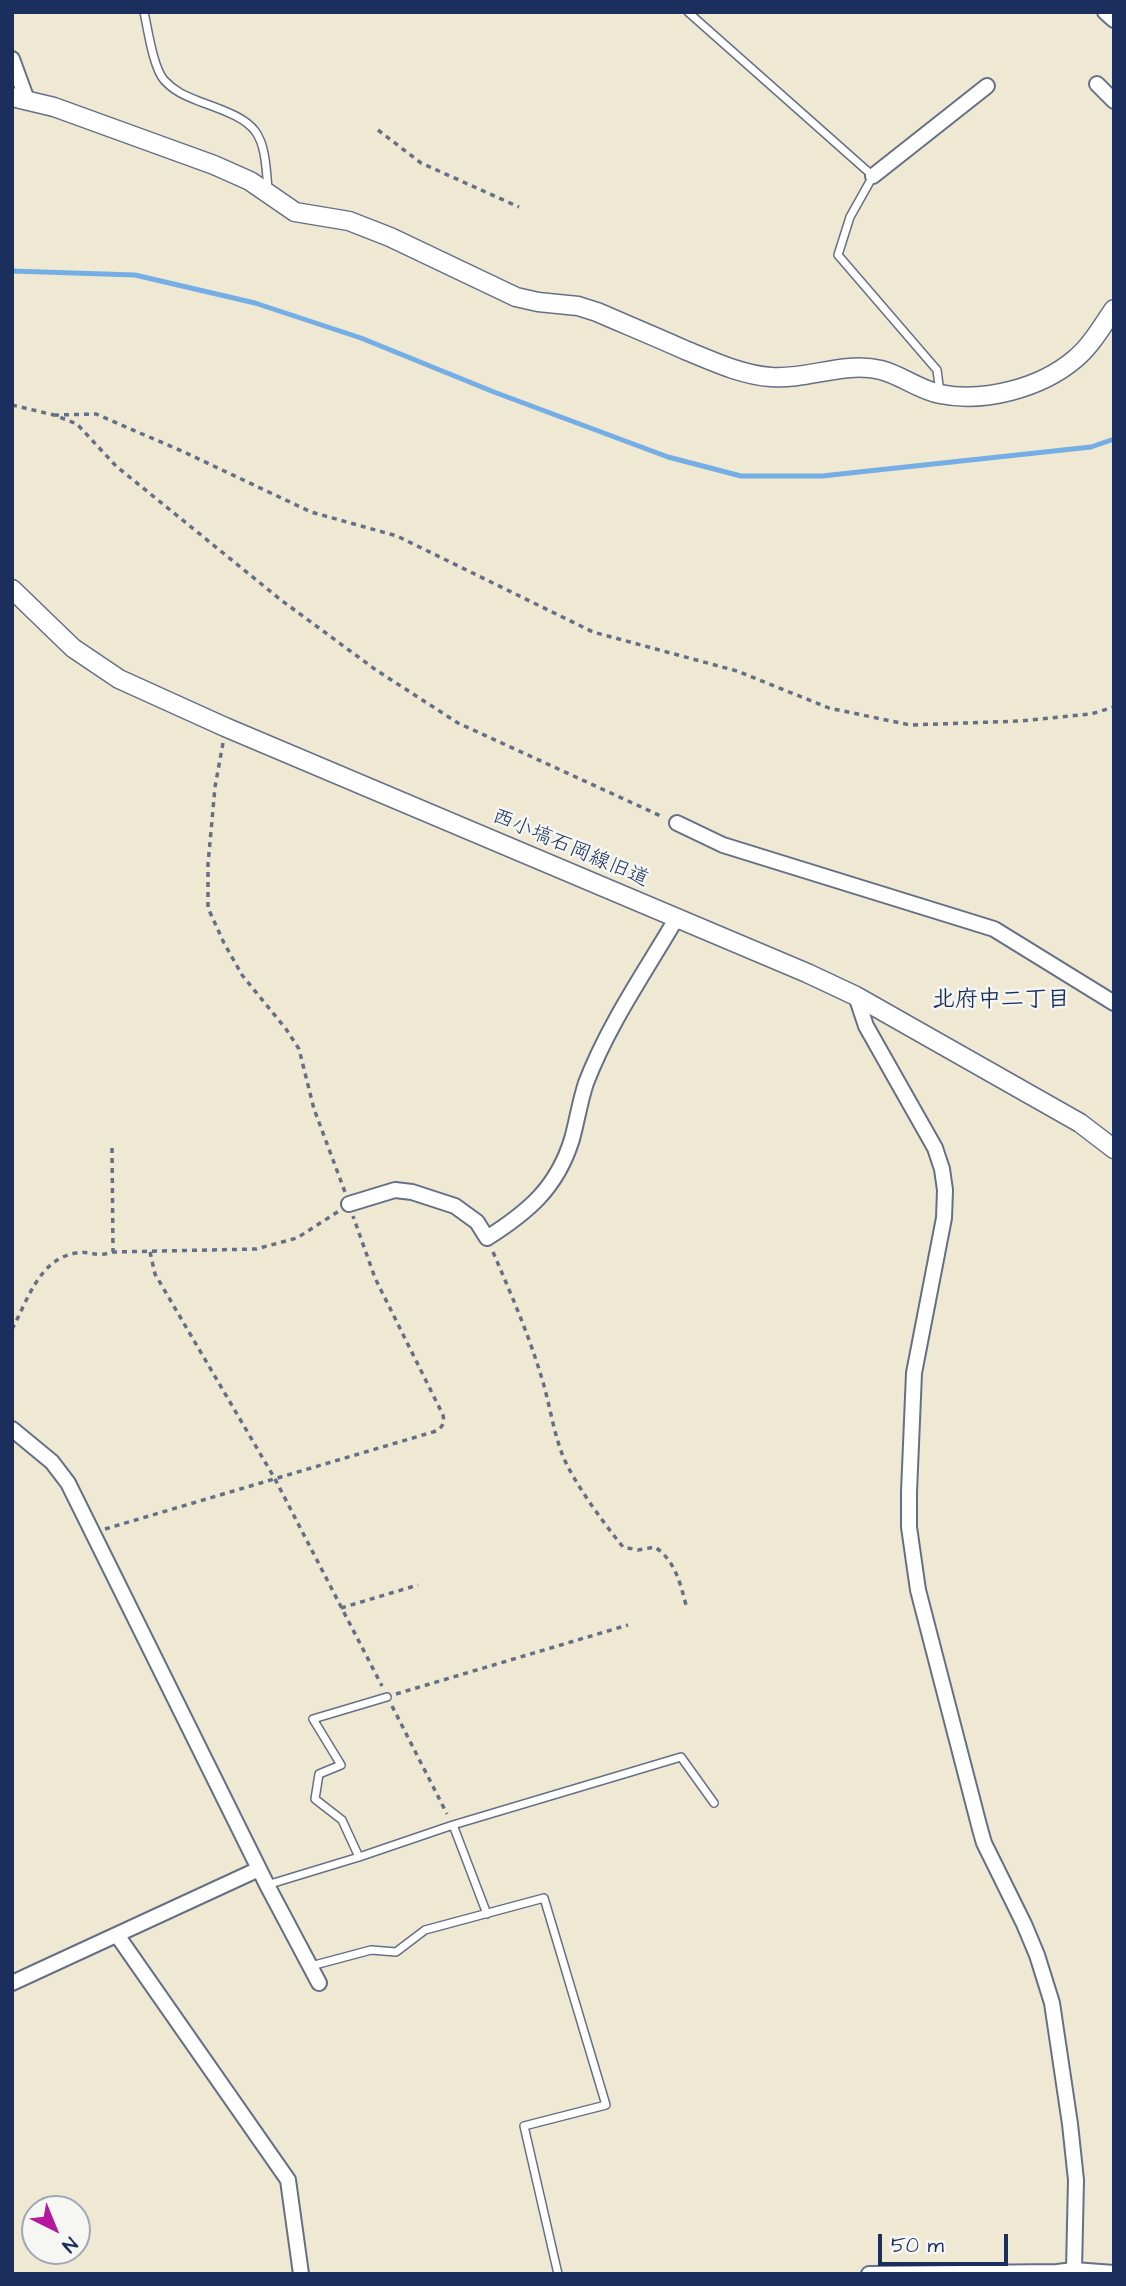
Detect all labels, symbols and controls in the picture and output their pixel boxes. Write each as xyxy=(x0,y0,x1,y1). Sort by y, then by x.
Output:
street label: 西小塙石岡線旧道 xyxy=(488,805,652,893)
district label: 北府中二丁目 xyxy=(932,987,1070,1015)
north arrow xyxy=(21,2195,91,2265)
scale bar xyxy=(881,2220,1010,2264)
text: N xyxy=(56,2230,83,2258)
text: 50 m xyxy=(891,2231,944,2260)

